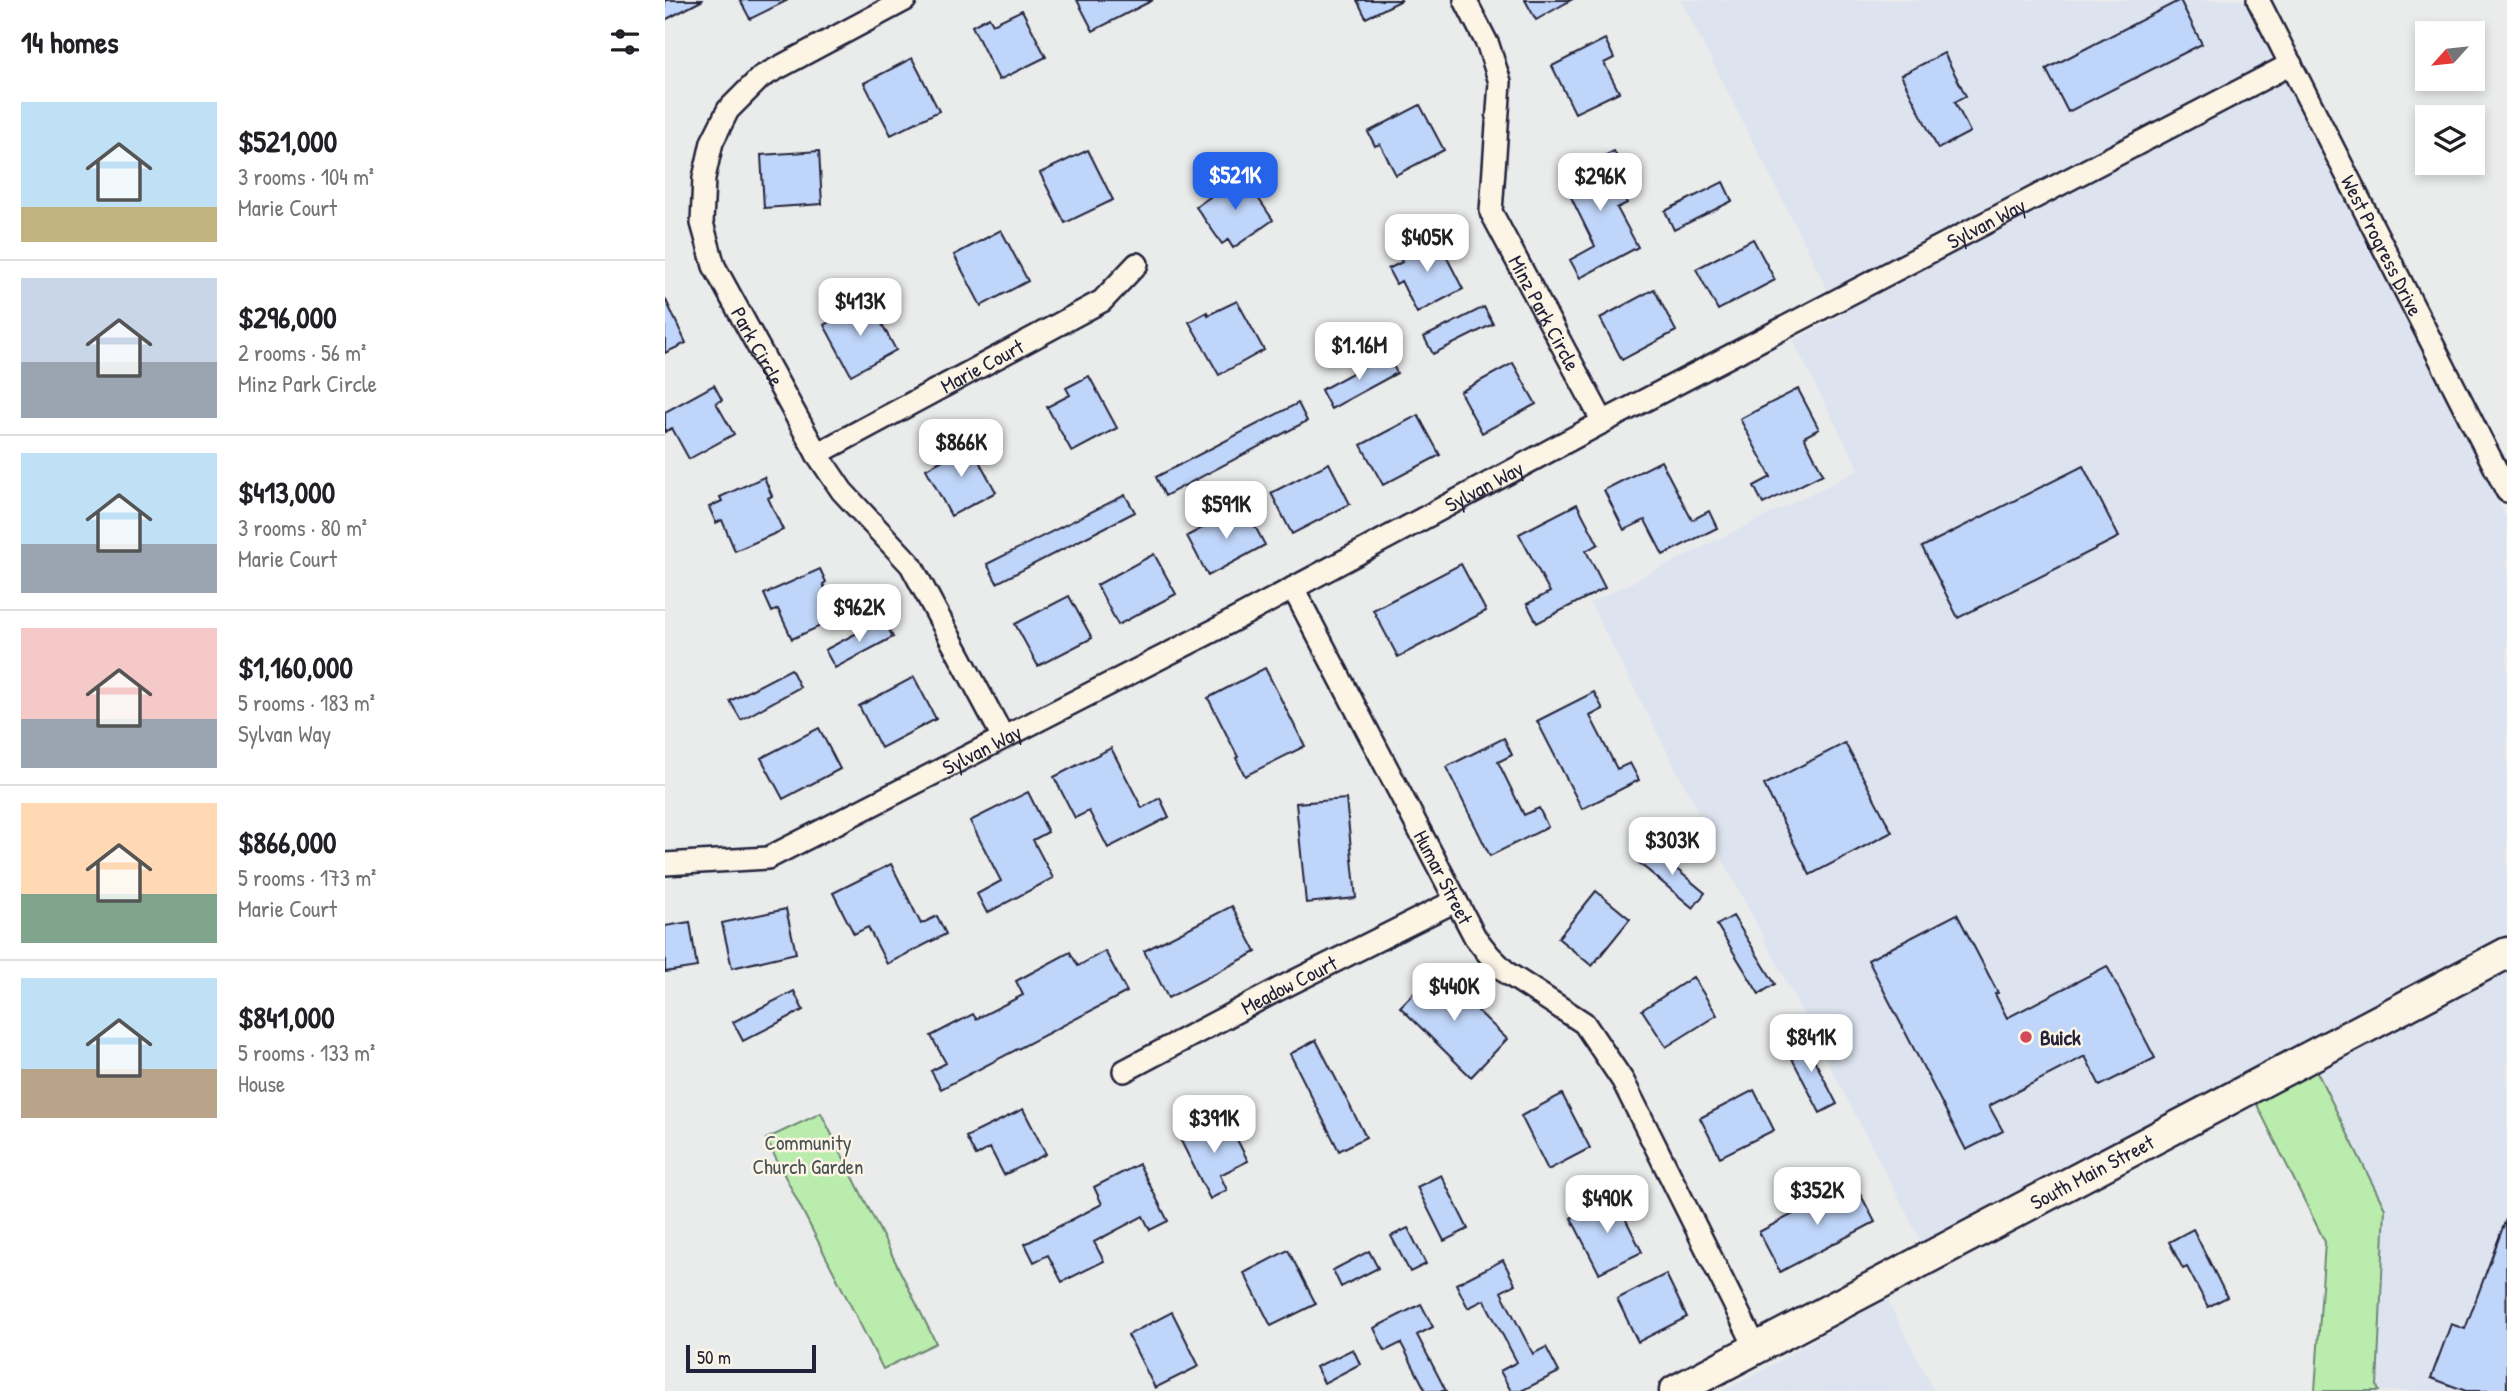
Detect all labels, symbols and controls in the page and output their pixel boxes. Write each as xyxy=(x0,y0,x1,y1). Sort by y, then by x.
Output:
north arrow xyxy=(2415,21,2485,91)
map controls xyxy=(2415,21,2485,175)
text: 14 homes xyxy=(21,22,119,62)
icon: filters xyxy=(606,23,644,61)
button: layers xyxy=(2415,105,2485,175)
text: $521,000 xyxy=(238,121,337,161)
icon: home xyxy=(77,130,161,214)
pin: $521K xyxy=(1186,152,1284,212)
pin: $296K xyxy=(1551,154,1649,213)
text: $521K xyxy=(1209,159,1261,190)
text: $296K xyxy=(1574,160,1626,191)
text: 3 rooms · 104 m² xyxy=(238,161,374,192)
street label: West Progress Drive xyxy=(2334,170,2430,321)
street label: Sylvan Way xyxy=(1942,190,2031,255)
text: Marie Court xyxy=(238,192,337,223)
pin: $405K xyxy=(1378,215,1476,274)
text: $405K xyxy=(1401,221,1453,252)
street label: Minz Park Circle xyxy=(1502,250,1587,376)
pin: $413K xyxy=(811,278,909,338)
text: $413K xyxy=(835,285,885,316)
text: $296,000 xyxy=(238,297,337,337)
street label: Park Circle xyxy=(725,302,792,391)
icon: home xyxy=(77,306,161,390)
pin: $1.16M xyxy=(1302,322,1416,382)
text: $1.16M xyxy=(1331,329,1387,360)
street label: Marie Court xyxy=(935,331,1029,400)
text: 2 rooms · 56 m² xyxy=(238,337,366,368)
text: Minz Park Circle xyxy=(238,368,377,399)
pin: $866K xyxy=(912,420,1010,479)
text: $866K xyxy=(935,426,987,457)
street label: Sylvan Way xyxy=(1439,453,1528,519)
text: $413,000 xyxy=(238,472,335,512)
icon: home xyxy=(77,481,161,565)
pin: $591K xyxy=(1177,482,1275,541)
text: $591K xyxy=(1201,488,1251,519)
text: 3 rooms · 80 m² xyxy=(238,512,367,543)
text: Marie Court xyxy=(238,543,337,574)
pin: $962K xyxy=(810,584,908,644)
text: $962K xyxy=(833,591,885,622)
text: $1,160,000 xyxy=(238,647,353,687)
icon: home xyxy=(77,656,161,740)
text: 5 rooms · 183 m² xyxy=(238,687,375,718)
street label: Sylvan Way xyxy=(937,717,1026,781)
text: Sylvan Way xyxy=(238,718,331,749)
pin: $303K xyxy=(1623,818,1721,877)
text: $866,000 xyxy=(238,822,337,862)
text: $303K xyxy=(1645,824,1699,855)
street label: Humar Street xyxy=(1407,825,1481,930)
icon: home xyxy=(77,831,161,915)
text: 5 rooms · 173 m² xyxy=(238,862,376,893)
text: Marie Court xyxy=(238,893,337,924)
street label: Meadow Court xyxy=(1236,948,1342,1021)
pin: $440K xyxy=(1405,964,1503,1023)
text: $440K xyxy=(1428,970,1480,1001)
text: $841,000 xyxy=(238,997,335,1037)
icon: home xyxy=(77,1006,161,1090)
pin: $841K xyxy=(1762,1014,1860,1074)
text: $841K xyxy=(1786,1021,1836,1052)
place label: Buick xyxy=(2040,1023,2081,1052)
marker: Buick xyxy=(2018,1029,2034,1045)
text: 5 rooms · 133 m² xyxy=(238,1037,375,1068)
text: House xyxy=(238,1068,285,1099)
pin: $391K xyxy=(1165,1096,1263,1155)
text: $391K xyxy=(1189,1102,1239,1133)
street label: South Main Street xyxy=(2025,1127,2159,1216)
park label: Community Church Garden xyxy=(752,1128,864,1181)
pin: $352K xyxy=(1768,1168,1866,1227)
text: $352K xyxy=(1790,1174,1844,1205)
pin: $490K xyxy=(1558,1176,1656,1235)
text: $490K xyxy=(1581,1182,1633,1213)
scale bar xyxy=(686,1342,815,1374)
text: 50 m xyxy=(697,1344,731,1370)

